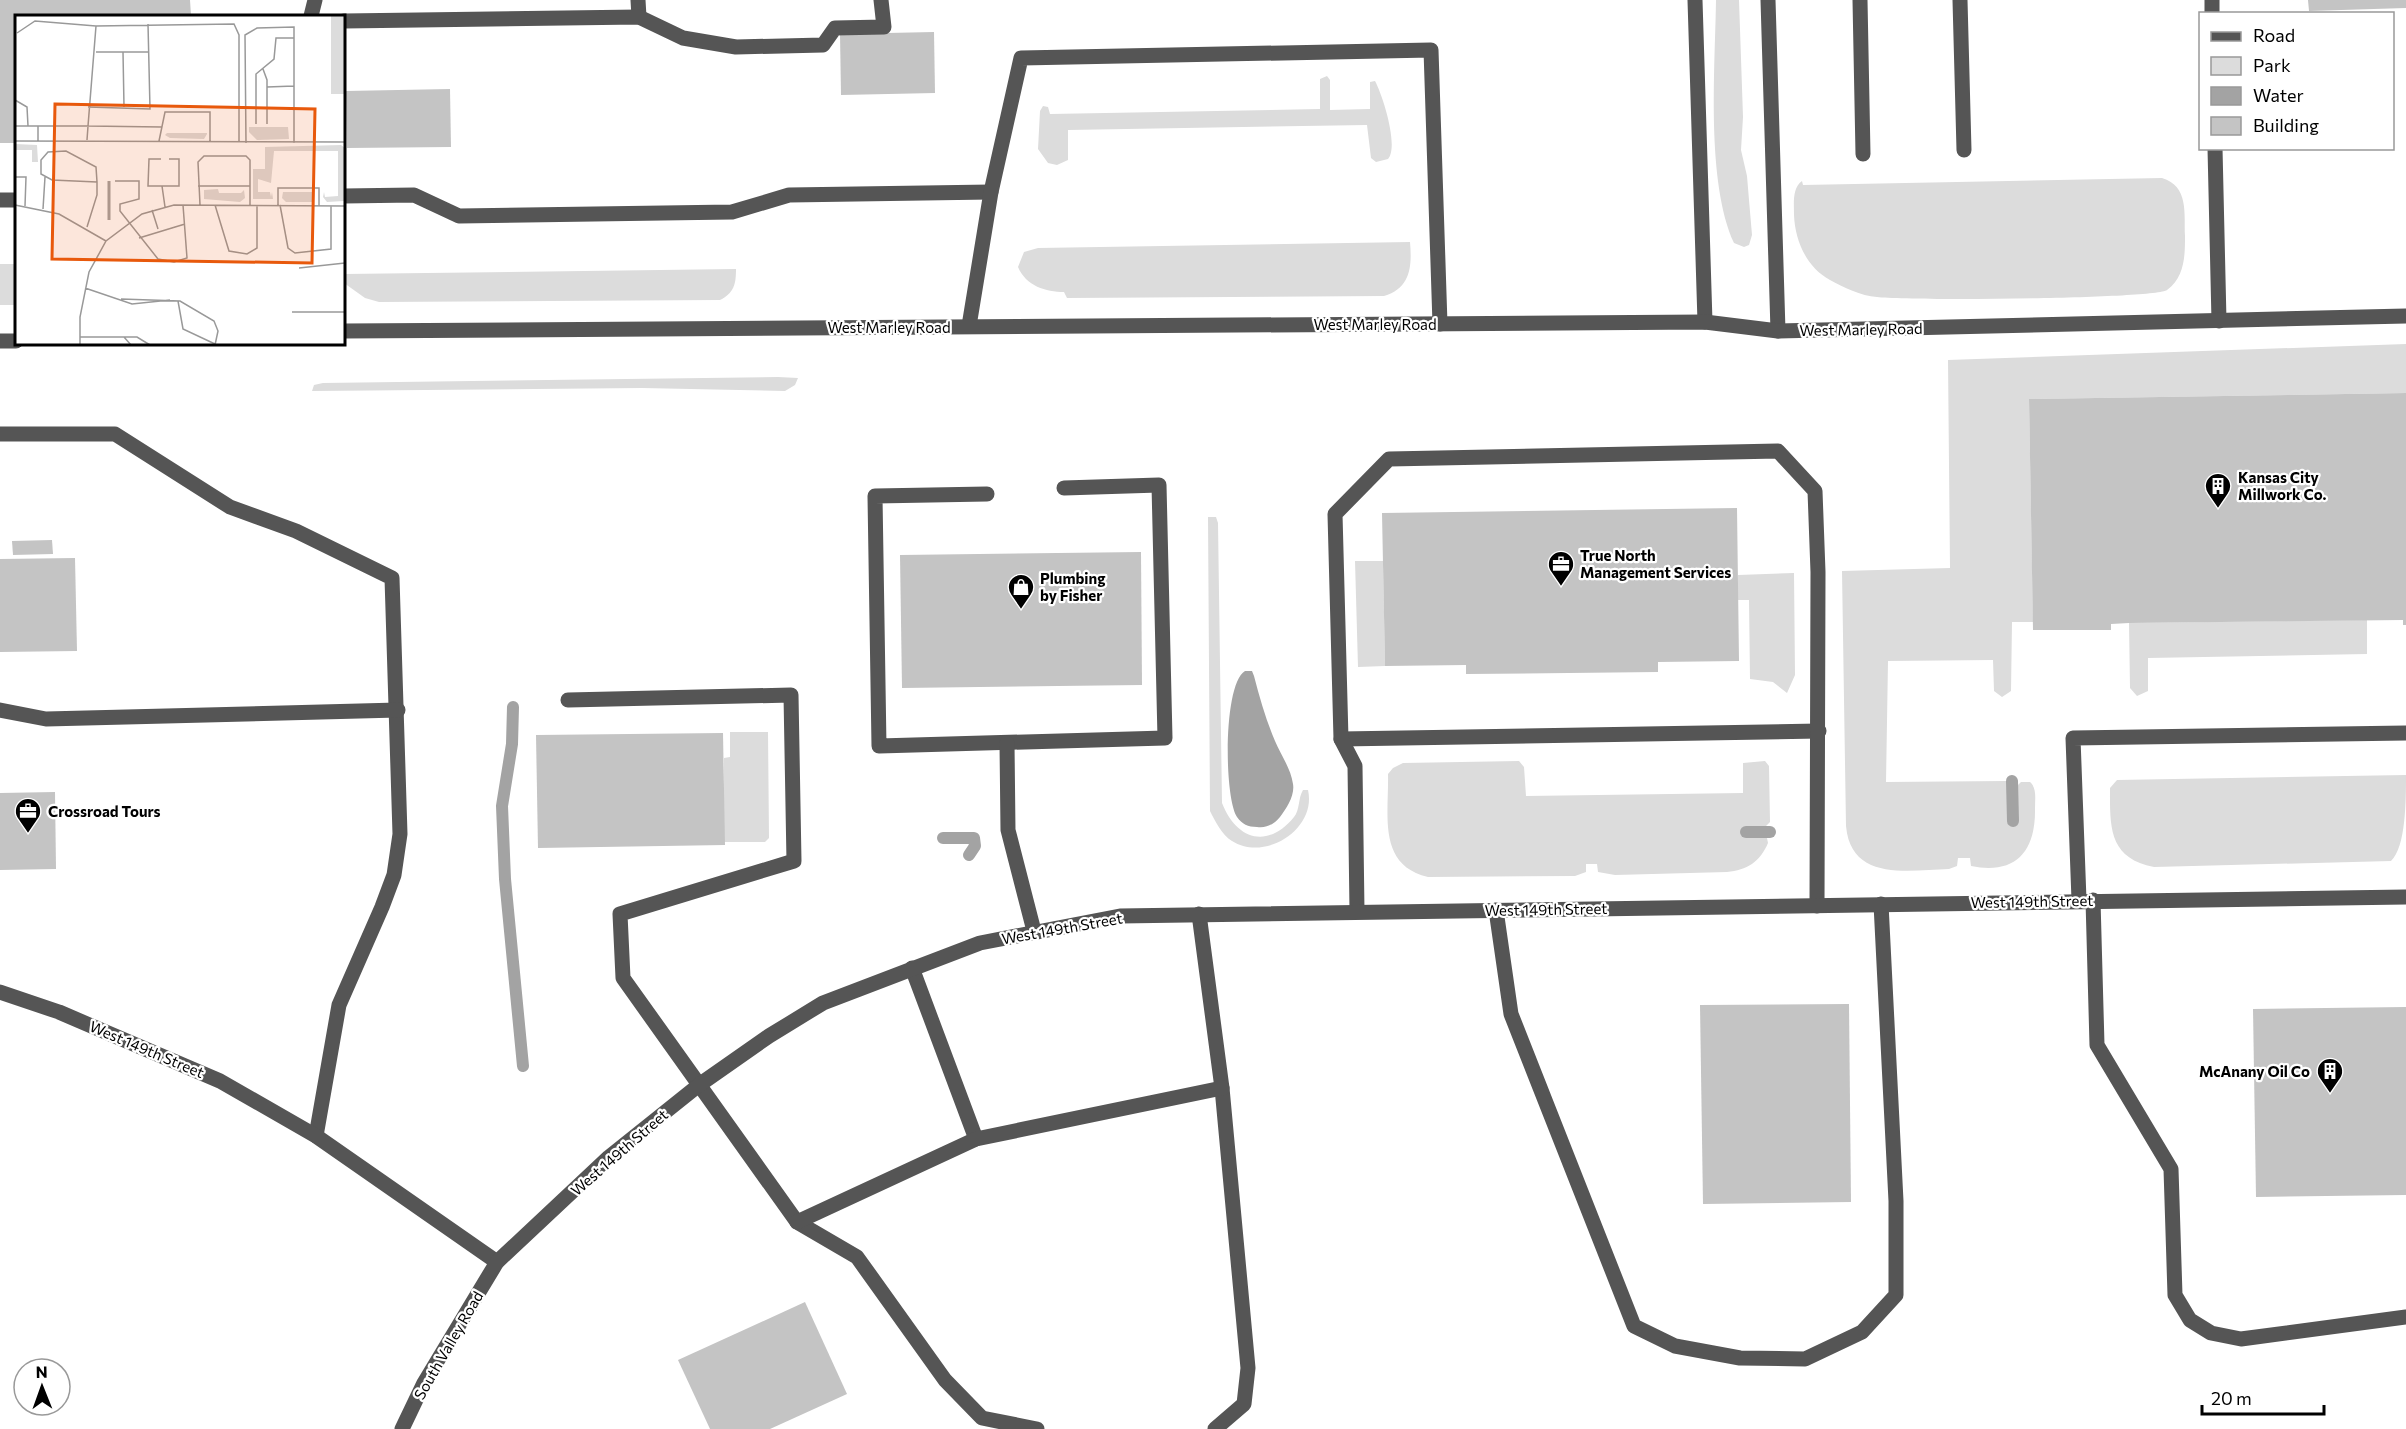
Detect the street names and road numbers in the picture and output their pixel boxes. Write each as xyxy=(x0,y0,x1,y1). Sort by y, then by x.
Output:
street label: West Marley Road xyxy=(1313,315,1437,333)
street label: West Marley Road xyxy=(827,318,951,336)
street label: West Marley Road xyxy=(1799,319,1923,339)
street label: West 149th Street xyxy=(1971,891,2093,911)
street label: West 149th Street xyxy=(1485,899,1607,919)
street label: West 149th Street xyxy=(1000,909,1124,947)
street label: West 149th Street xyxy=(87,1017,207,1081)
street label: West 149th Street xyxy=(567,1105,671,1199)
street label: South Valley Road xyxy=(410,1288,486,1402)

